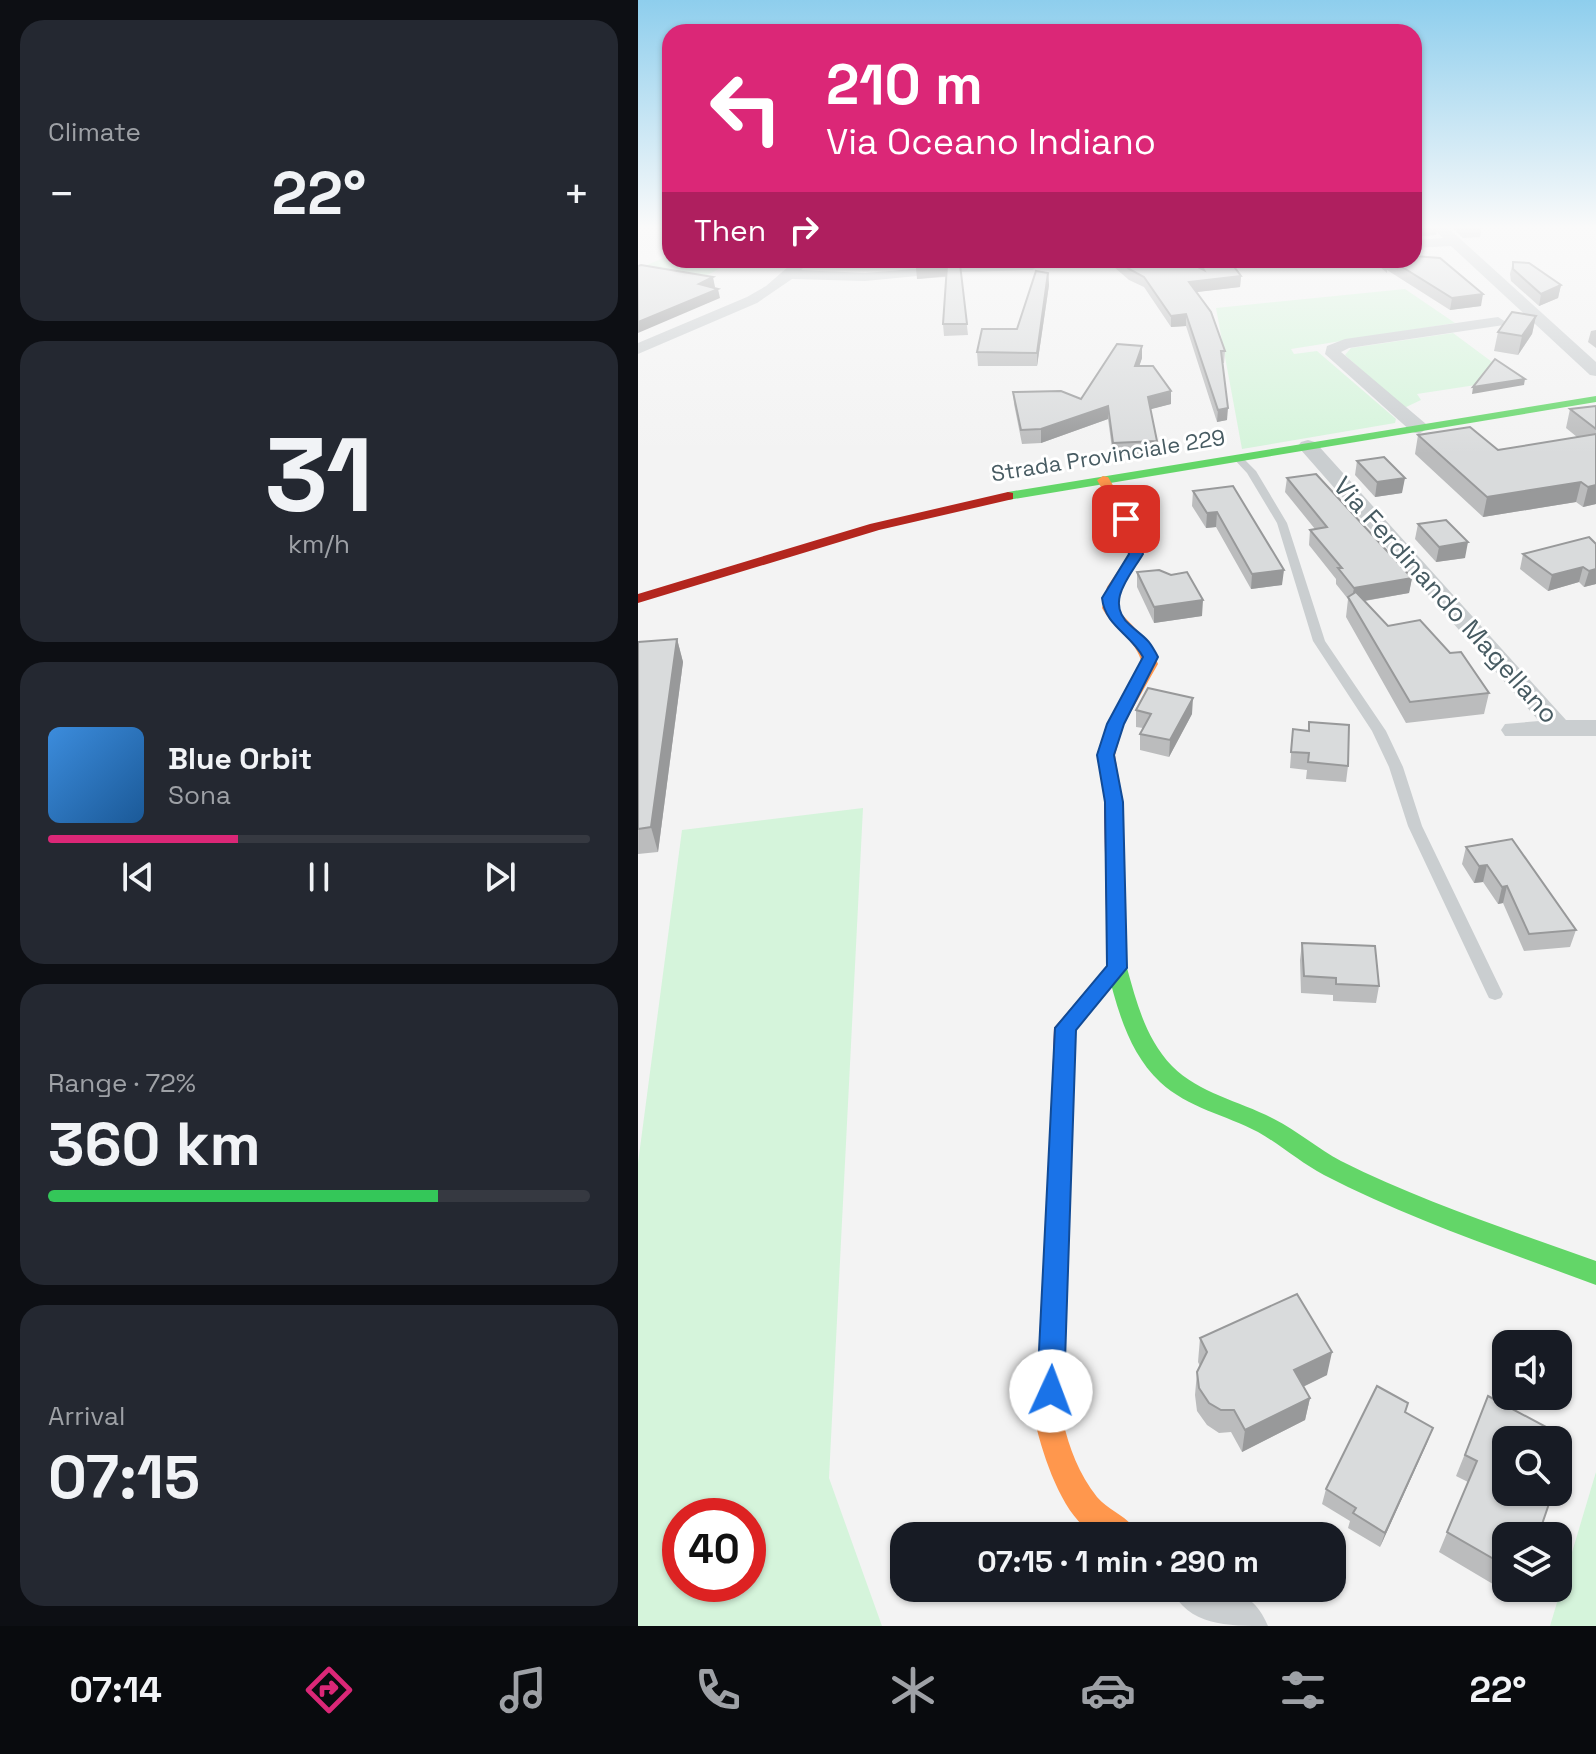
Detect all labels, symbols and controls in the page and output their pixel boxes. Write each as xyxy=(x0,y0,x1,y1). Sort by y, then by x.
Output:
text: 210 m xyxy=(826,49,983,120)
icon: left xyxy=(694,56,798,160)
text: Climate xyxy=(48,115,141,149)
text: Via Oceano Indiano xyxy=(826,119,1156,165)
text: 22° xyxy=(272,155,366,232)
text: − xyxy=(48,166,75,222)
text: + xyxy=(563,166,590,222)
icon: right xyxy=(782,208,826,252)
text: Then xyxy=(694,211,766,250)
text: 31 xyxy=(265,409,373,541)
street label: Strada Provinciale 229 xyxy=(989,423,1227,487)
street label: Via Ferdinando Magellano xyxy=(1326,469,1566,731)
pin xyxy=(1092,485,1160,553)
icon: arrive xyxy=(1104,497,1148,541)
text: km/h xyxy=(288,527,350,561)
text: Blue Orbit xyxy=(168,739,312,778)
text: Sona xyxy=(168,778,231,812)
icon: previous xyxy=(116,855,160,899)
icon: pause xyxy=(297,855,341,899)
icon: next xyxy=(478,855,522,899)
text: Range · 72% xyxy=(48,1066,196,1100)
text: 360 km xyxy=(48,1106,261,1183)
map controls xyxy=(1492,1330,1572,1602)
button: sound xyxy=(1492,1330,1572,1410)
position arrow xyxy=(1009,1349,1093,1433)
text: Arrival xyxy=(48,1399,125,1433)
button: search xyxy=(1492,1426,1572,1506)
text: 07:15 xyxy=(48,1439,200,1516)
speed limit sign: 40 xyxy=(662,1498,766,1602)
button: layers xyxy=(1492,1522,1572,1602)
text: 07:15 · 1 min · 290 m xyxy=(977,1542,1259,1581)
icon: directions xyxy=(301,1662,357,1718)
icon: music xyxy=(495,1662,551,1718)
icon: phone xyxy=(690,1662,746,1718)
icon: climate xyxy=(885,1662,941,1718)
icon: car xyxy=(1080,1662,1136,1718)
icon: filters xyxy=(1275,1662,1331,1718)
text: 07:14 xyxy=(69,1667,162,1713)
text: 22° xyxy=(1470,1667,1527,1713)

